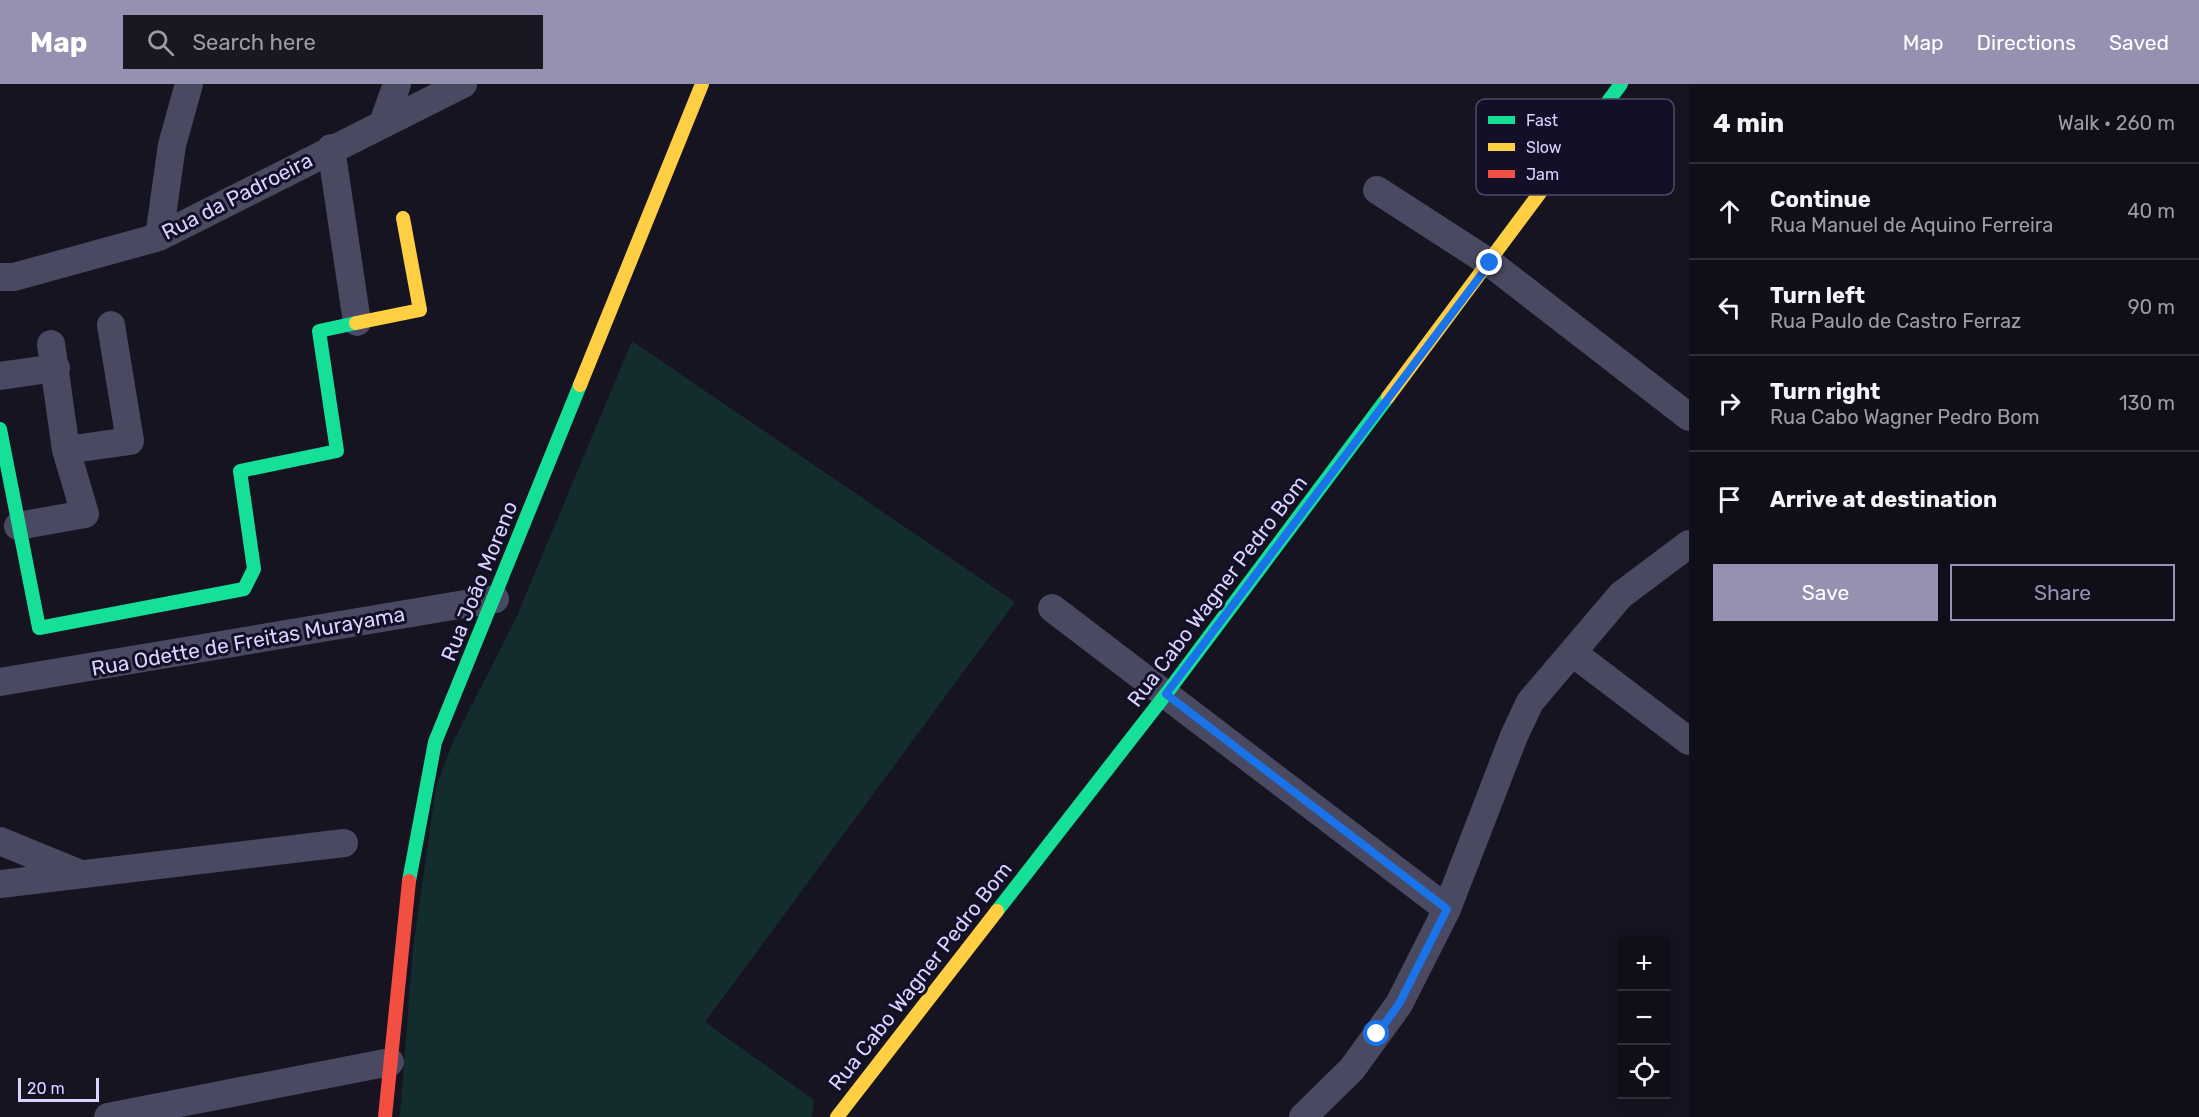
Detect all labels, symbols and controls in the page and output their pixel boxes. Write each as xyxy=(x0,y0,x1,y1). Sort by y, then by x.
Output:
search box xyxy=(123,15,543,69)
text: Map xyxy=(30,26,87,59)
icon: search xyxy=(144,26,177,59)
text: Search here xyxy=(192,29,316,56)
text: Map xyxy=(1903,30,1944,55)
text: Directions xyxy=(1977,30,2076,55)
text: Saved xyxy=(2109,30,2169,55)
legend xyxy=(1476,99,1674,195)
text: 4 min xyxy=(1713,108,1784,139)
text: Fast xyxy=(1526,111,1558,130)
text: Walk · 260 m xyxy=(2058,111,2175,135)
text: Slow xyxy=(1526,138,1562,157)
street label: Rua da Padroeira xyxy=(157,147,317,245)
text: Jam xyxy=(1526,165,1559,184)
text: Continue xyxy=(1770,186,1871,213)
icon: ahead xyxy=(1713,195,1746,228)
text: 40 m xyxy=(2127,199,2175,223)
text: Rua Manuel de Aquino Ferreira xyxy=(1770,213,2053,237)
route end xyxy=(1476,249,1502,275)
text: Turn left xyxy=(1770,282,1865,309)
icon: left xyxy=(1713,291,1746,324)
text: 90 m xyxy=(2128,295,2175,319)
text: Rua Paulo de Castro Ferraz xyxy=(1770,309,2021,333)
text: Turn right xyxy=(1770,378,1880,405)
icon: right xyxy=(1713,387,1746,420)
text: 130 m xyxy=(2119,391,2175,415)
text: Rua Cabo Wagner Pedro Bom xyxy=(1770,405,2040,429)
street label: Rua Cabo Wagner Pedro Bom xyxy=(1122,470,1312,712)
icon: arrive xyxy=(1713,483,1746,516)
text: Arrive at destination xyxy=(1770,486,1997,513)
street label: Rua João Moreno xyxy=(436,497,522,665)
button: Save xyxy=(1713,564,1938,621)
button: Share xyxy=(1950,564,2175,621)
street label: Rua Odette de Freitas Murayama xyxy=(89,601,407,681)
street label: Rua Cabo Wagner Pedro Bom xyxy=(823,857,1017,1095)
map controls xyxy=(1617,937,1671,1099)
button: + xyxy=(1617,937,1671,991)
button: − xyxy=(1617,991,1671,1045)
route start xyxy=(1363,1020,1389,1046)
button: locate xyxy=(1617,1045,1671,1099)
scale bar xyxy=(18,1075,99,1102)
text: 20 m xyxy=(27,1079,65,1098)

